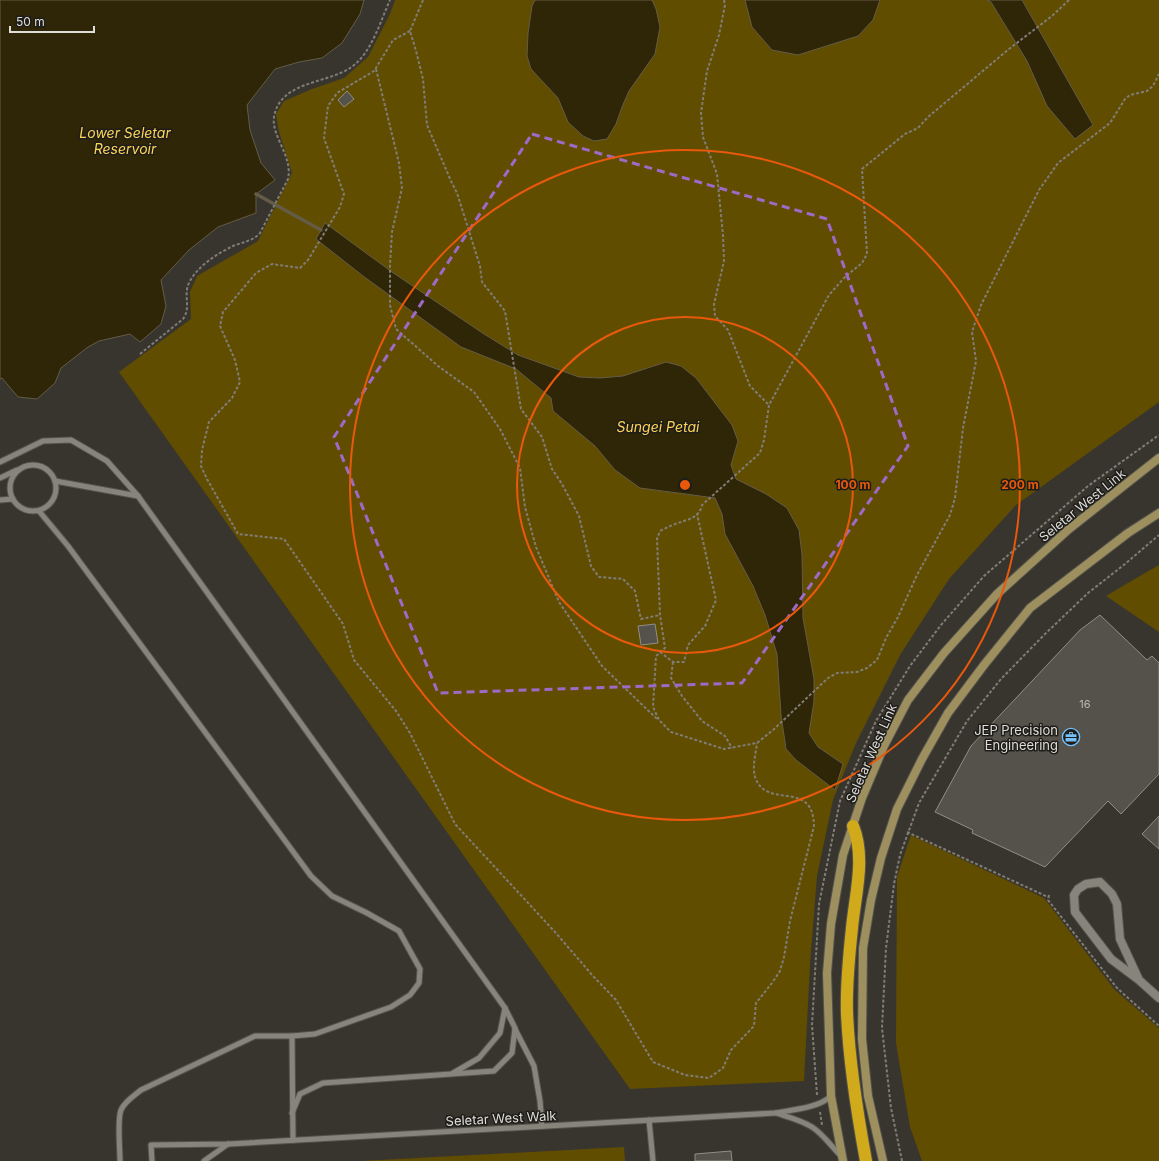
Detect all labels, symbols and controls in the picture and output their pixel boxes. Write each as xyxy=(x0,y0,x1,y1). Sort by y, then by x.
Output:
scale bar xyxy=(10,8,94,34)
text: 50 m xyxy=(16,14,45,29)
water label: Lower Seletar Reservoir xyxy=(79,124,171,157)
water label: Sungei Petai xyxy=(617,418,700,435)
street label: Seletar West Link xyxy=(1036,465,1128,545)
text: 100 m xyxy=(835,477,871,492)
text: 200 m xyxy=(1001,477,1039,492)
centre of rings xyxy=(678,478,692,492)
house number: 16 xyxy=(1079,697,1091,711)
street label: Seletar West Link xyxy=(842,701,900,805)
place label: JEP Precision Engineering xyxy=(974,722,1058,753)
office icon: JEP Precision Engineering xyxy=(1061,727,1081,747)
street label: Seletar West Walk xyxy=(445,1107,557,1129)

